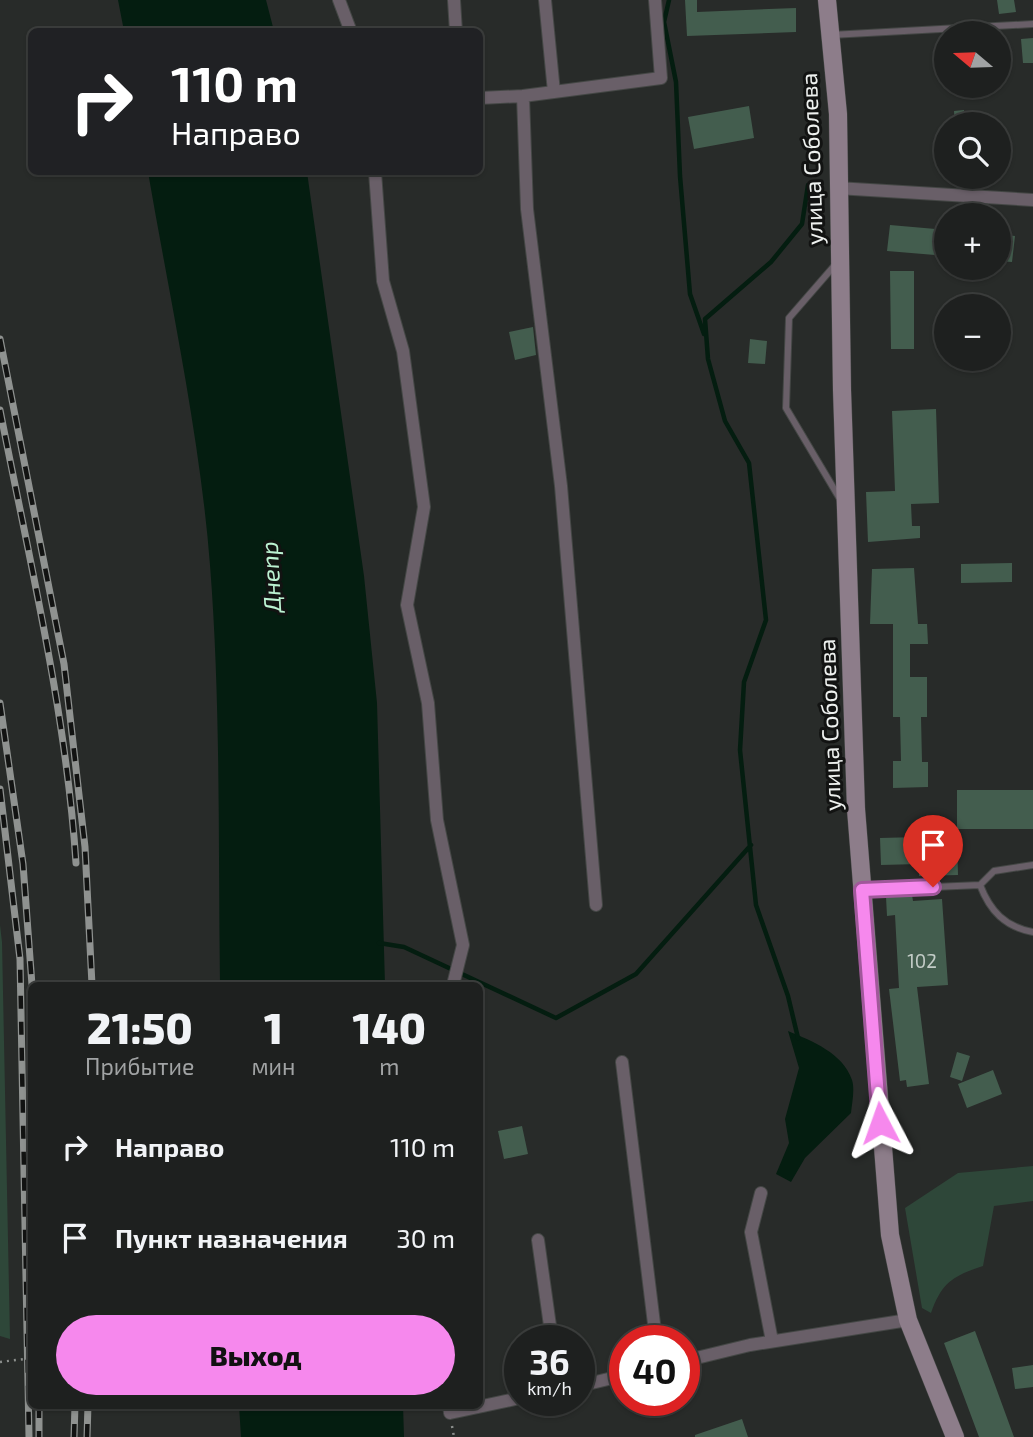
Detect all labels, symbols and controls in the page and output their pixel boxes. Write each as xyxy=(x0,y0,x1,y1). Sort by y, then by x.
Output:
north arrow xyxy=(934,21,1012,98)
map controls xyxy=(934,21,1011,371)
text: 110 m xyxy=(171,53,298,112)
icon: right xyxy=(56,56,147,147)
street label: улица Соболева xyxy=(794,72,829,246)
button: search xyxy=(934,112,1011,189)
text: Направо xyxy=(171,113,301,151)
button: + xyxy=(934,203,1011,280)
button: − xyxy=(934,294,1011,371)
water label: Днепр xyxy=(254,541,286,614)
street label: улица Соболева xyxy=(812,638,847,812)
pin xyxy=(903,815,963,887)
icon: arrive xyxy=(914,826,952,864)
house number: 102 xyxy=(907,949,937,972)
text: 21:50 xyxy=(87,1002,193,1052)
text: 1 xyxy=(264,1002,283,1052)
text: 140 xyxy=(353,1002,426,1052)
text: Прибытие xyxy=(85,1052,194,1080)
text: мин xyxy=(251,1052,296,1080)
text: m xyxy=(379,1052,399,1080)
position arrow xyxy=(843,1086,917,1160)
icon: right xyxy=(56,1128,94,1166)
text: Направо xyxy=(115,1131,224,1162)
text: 110 m xyxy=(390,1131,455,1162)
icon: arrive xyxy=(56,1219,94,1257)
text: Пункт назначения xyxy=(115,1222,348,1253)
text: 30 m xyxy=(396,1222,455,1253)
button: Выход xyxy=(56,1315,455,1395)
speed limit sign: 40 xyxy=(609,1325,700,1416)
text: 36 xyxy=(529,1340,570,1382)
text: km/h xyxy=(527,1377,572,1399)

